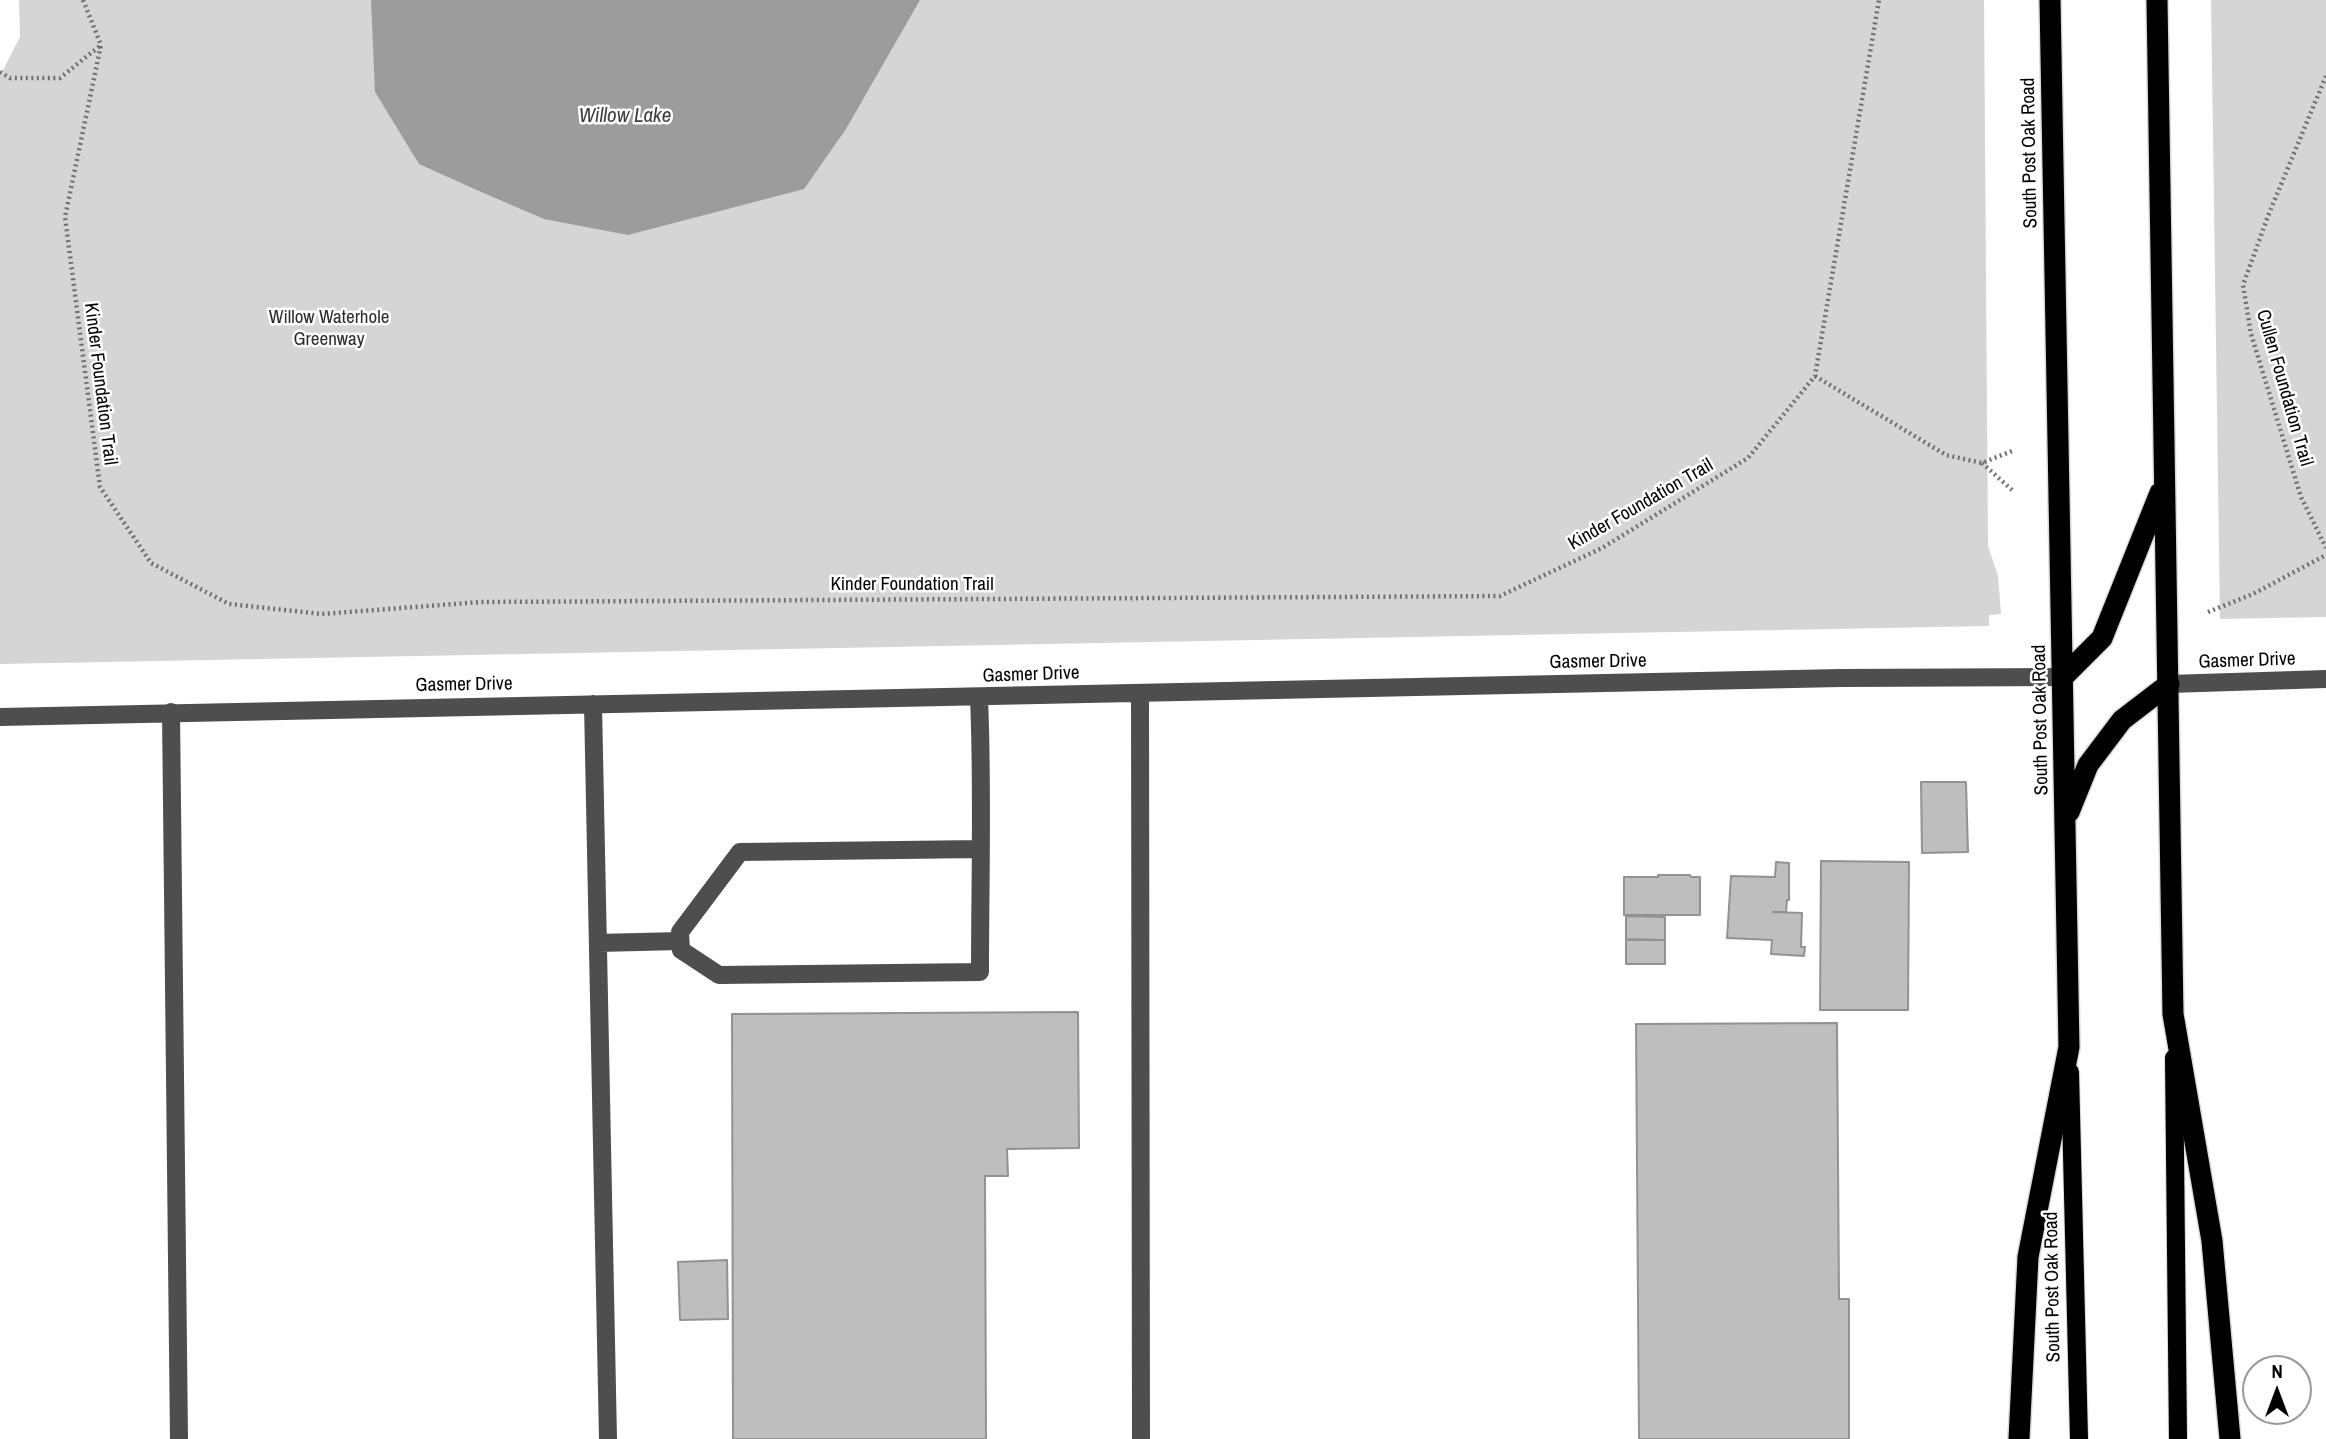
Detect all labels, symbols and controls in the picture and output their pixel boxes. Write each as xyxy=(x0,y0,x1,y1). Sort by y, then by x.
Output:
street label: South Post Oak Road xyxy=(2017,77,2043,229)
water label: Willow Lake xyxy=(579,103,671,129)
street label: Kinder Foundation Trail xyxy=(79,302,121,466)
park label: Willow Waterhole Greenway xyxy=(269,307,389,351)
street label: Cullen Foundation Trail xyxy=(2251,307,2317,469)
street label: Kinder Foundation Trail xyxy=(1565,454,1717,556)
street label: Kinder Foundation Trail xyxy=(830,574,994,596)
street label: South Post Oak Road xyxy=(2028,644,2054,796)
street label: Gasmer Drive xyxy=(2198,648,2296,674)
street label: Gasmer Drive xyxy=(1549,650,1647,674)
street label: Gasmer Drive xyxy=(982,662,1080,688)
street label: Gasmer Drive xyxy=(415,673,513,697)
street label: South Post Oak Road xyxy=(2040,1211,2066,1363)
north arrow xyxy=(2242,1355,2312,1425)
text: N xyxy=(2271,1358,2283,1384)

